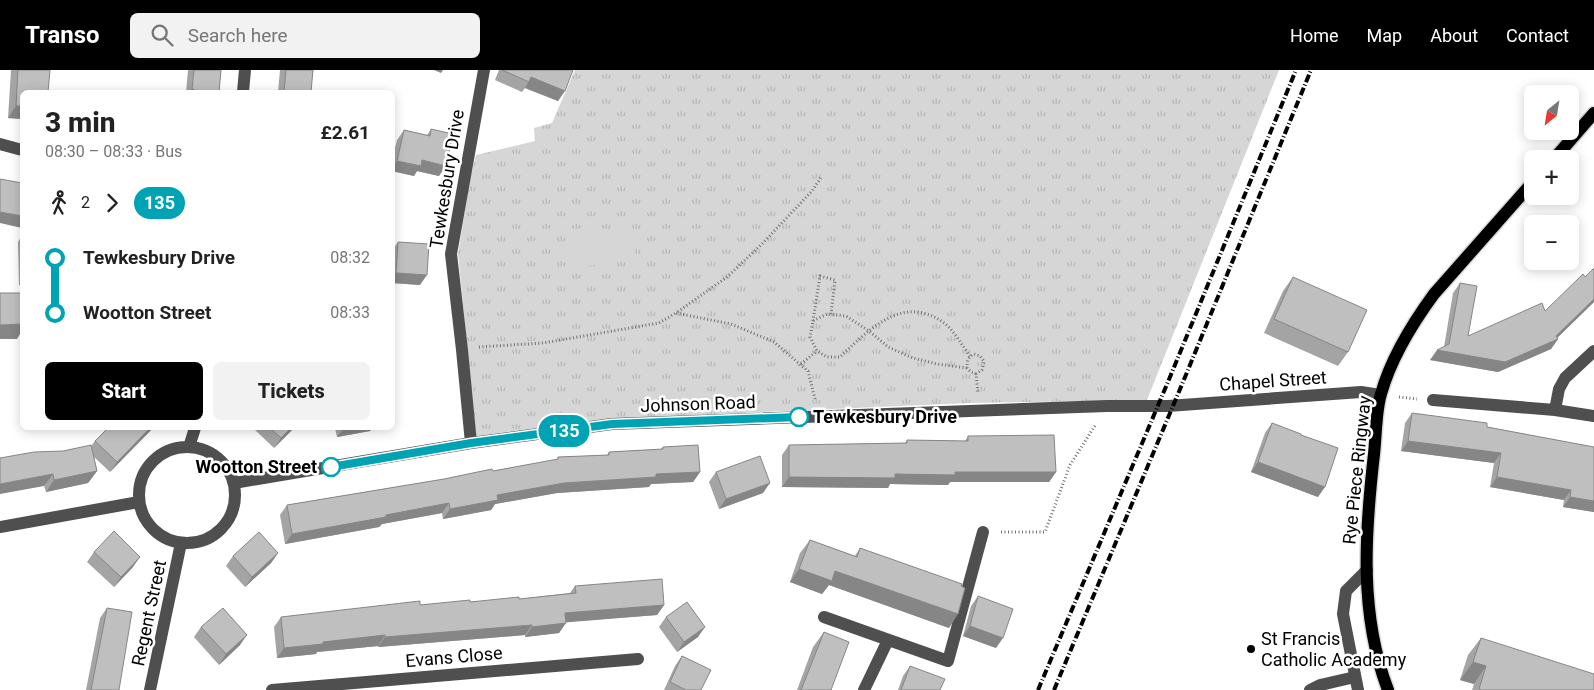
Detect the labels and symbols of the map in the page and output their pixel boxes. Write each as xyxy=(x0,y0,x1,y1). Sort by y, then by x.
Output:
north arrow xyxy=(1524,85,1579,140)
street label: Tewkesbury Drive xyxy=(425,108,468,250)
street label: Chapel Street xyxy=(1219,366,1327,395)
street label: Johnson Road xyxy=(640,391,756,416)
street label: Rye Piece Ringway xyxy=(1338,394,1375,545)
place label: Tewkesbury Drive xyxy=(813,406,957,427)
marker: Tewkesbury Drive xyxy=(789,407,809,427)
line badge: 135 xyxy=(535,415,593,447)
place label: Wootton Street xyxy=(195,456,317,477)
marker: Wootton Street xyxy=(321,457,341,477)
street label: Regent Street xyxy=(127,558,170,668)
place label: St Francis Catholic Academy xyxy=(1261,628,1407,670)
street label: Evans Close xyxy=(405,642,503,671)
marker: St Francis Catholic Academy xyxy=(1245,643,1257,655)

